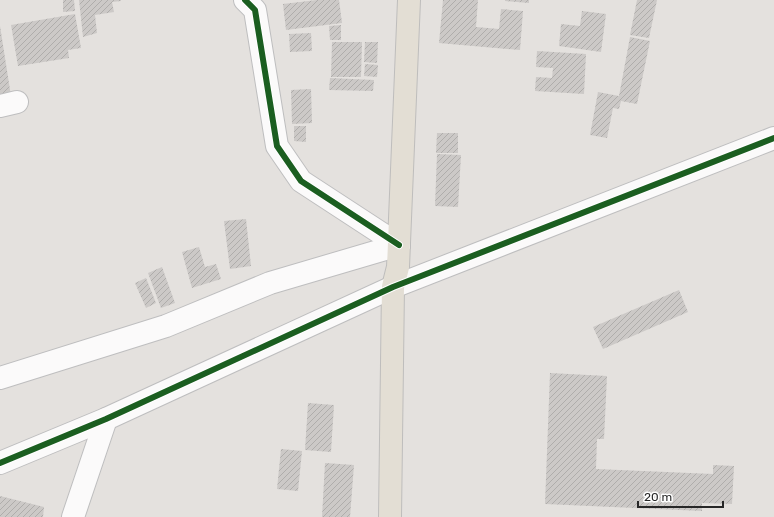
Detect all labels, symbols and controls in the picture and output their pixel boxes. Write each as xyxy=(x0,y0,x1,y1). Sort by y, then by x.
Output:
scale bar xyxy=(638,483,723,509)
text: 20 m xyxy=(644,490,672,504)

